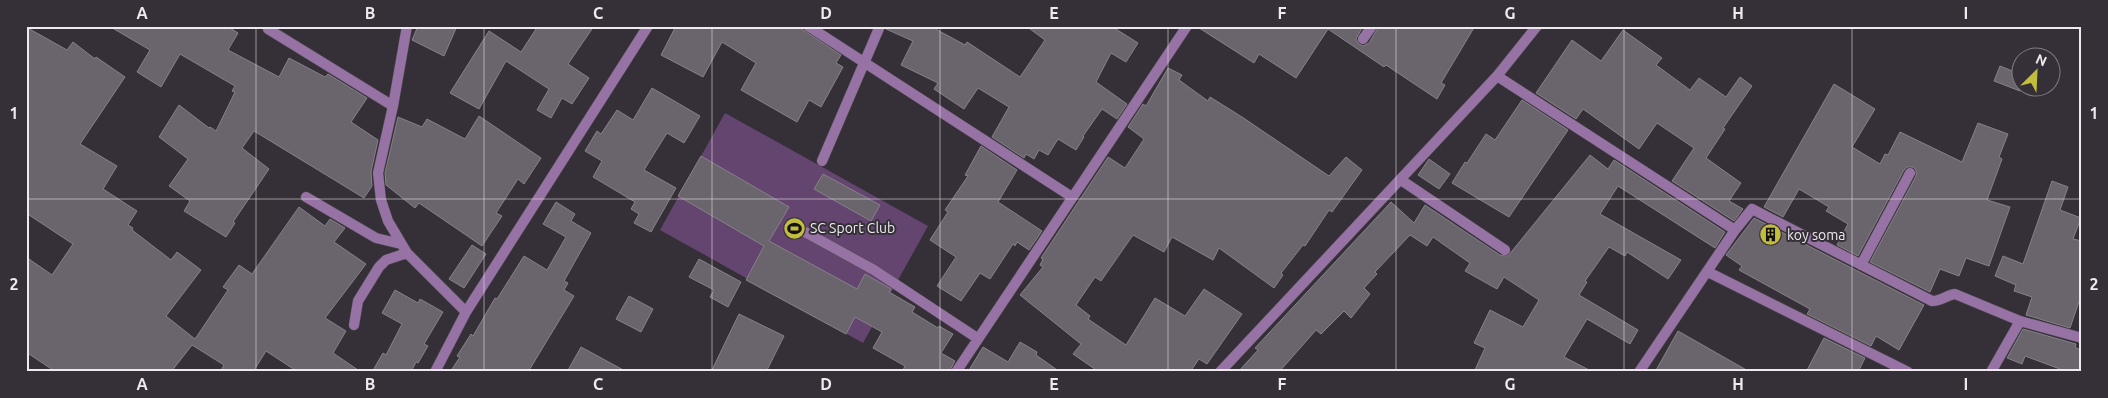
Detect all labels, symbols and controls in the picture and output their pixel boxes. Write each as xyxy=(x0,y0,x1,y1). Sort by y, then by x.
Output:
text: A xyxy=(136,4,148,22)
text: B xyxy=(365,4,375,22)
text: C xyxy=(593,4,603,22)
text: D xyxy=(820,4,832,22)
text: E xyxy=(1049,4,1059,22)
text: F xyxy=(1278,4,1287,22)
text: G xyxy=(1504,4,1516,22)
text: H xyxy=(1732,4,1744,22)
text: I xyxy=(1964,4,1968,22)
north arrow xyxy=(2010,48,2060,98)
text: N xyxy=(2033,51,2049,70)
text: 1 xyxy=(9,104,19,122)
text: 1 xyxy=(2089,104,2099,122)
sports icon: SC Sport Club xyxy=(782,216,806,240)
place label: SC Sport Club xyxy=(810,220,895,236)
building icon: koy soma xyxy=(1759,223,1783,247)
place label: koy soma xyxy=(1787,227,1845,243)
text: 2 xyxy=(9,275,19,293)
text: 2 xyxy=(2089,275,2099,293)
text: A xyxy=(136,375,148,393)
text: B xyxy=(365,375,375,393)
text: C xyxy=(593,375,603,393)
text: D xyxy=(820,375,832,393)
text: E xyxy=(1049,375,1059,393)
text: F xyxy=(1278,375,1287,393)
text: G xyxy=(1504,375,1516,393)
text: H xyxy=(1732,375,1744,393)
text: I xyxy=(1964,375,1968,393)

